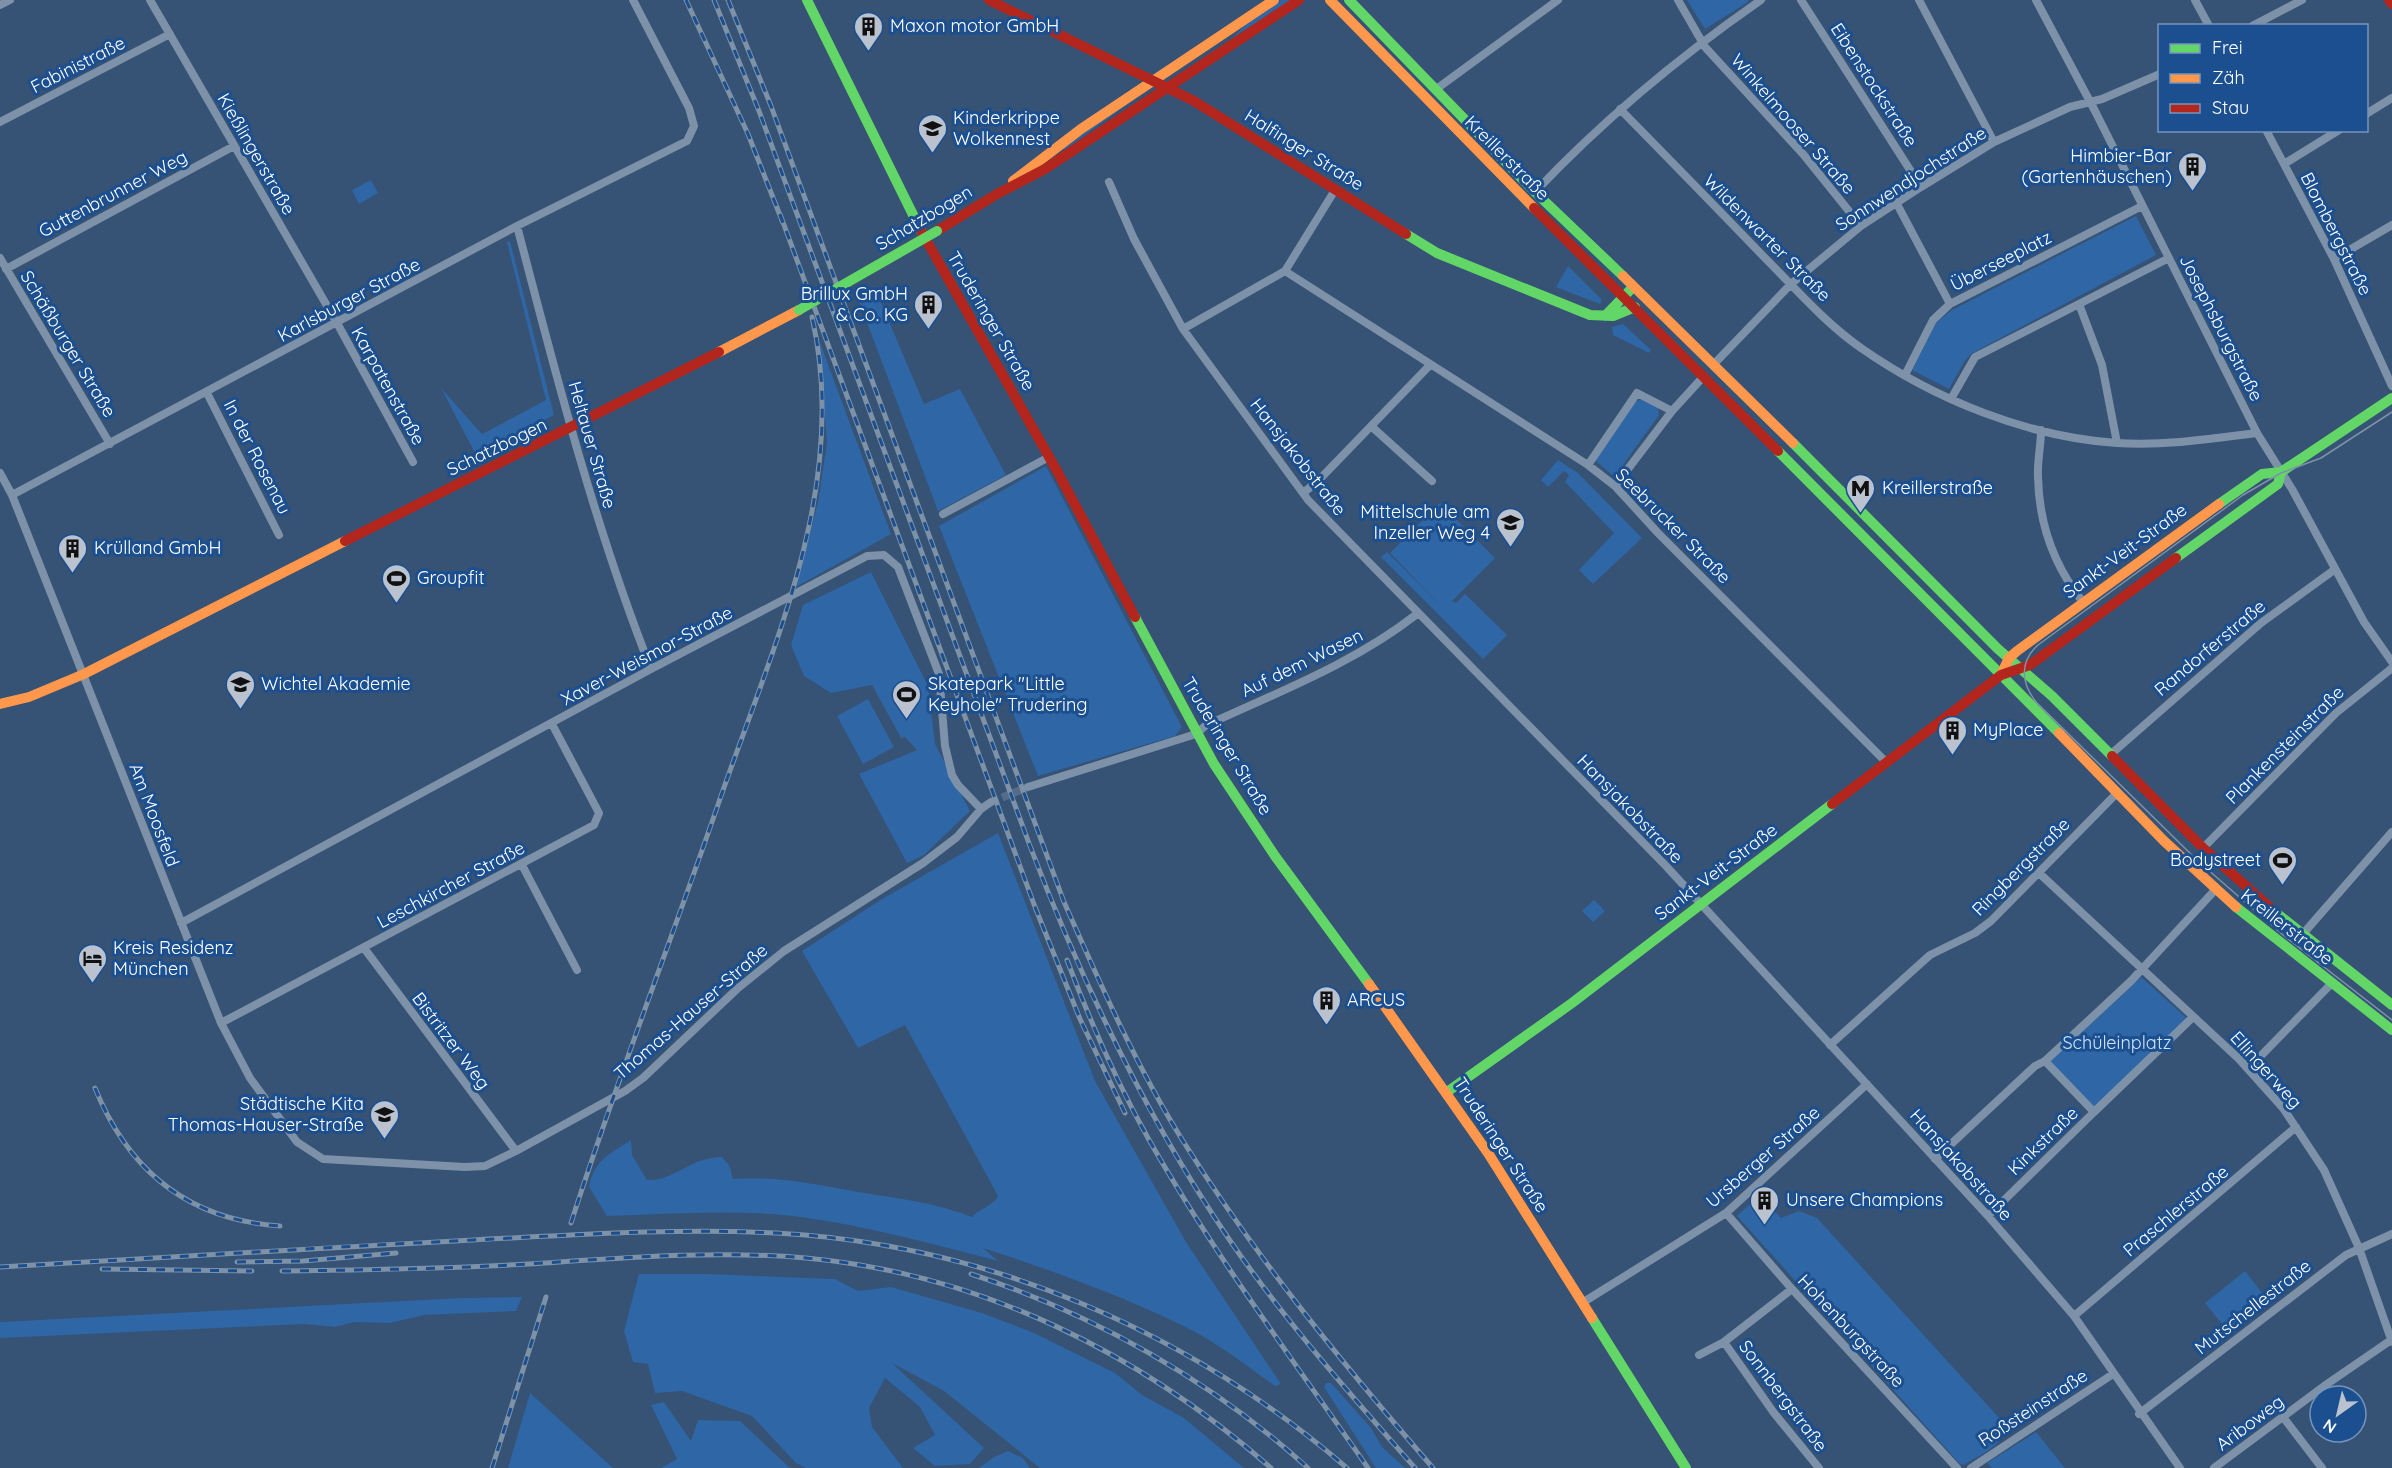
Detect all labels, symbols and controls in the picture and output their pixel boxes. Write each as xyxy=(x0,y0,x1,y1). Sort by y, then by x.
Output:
building icon: Maxon motor GmbH xyxy=(853,10,885,52)
place label: Maxon motor GmbH xyxy=(890,14,1059,37)
street label: Eibenstockstraße xyxy=(1826,18,1923,151)
legend xyxy=(2158,24,2368,132)
street label: Fabinistraße xyxy=(27,31,129,98)
text: Frei xyxy=(2212,36,2243,59)
street label: Winkelmooser Straße xyxy=(1726,49,1861,199)
text: Zäh xyxy=(2212,66,2245,89)
street label: Kießlingerstraße xyxy=(212,89,301,219)
text: Stau xyxy=(2212,96,2249,119)
street label: Halfinger Straße xyxy=(1240,104,1368,196)
place label: Kinderkrippe Wolkennest xyxy=(953,106,1060,150)
street label: Kreillerstraße xyxy=(1460,110,1555,205)
school or university icon: Kinderkrippe Wolkennest xyxy=(916,112,948,154)
street label: Sonnwendjochstraße xyxy=(1831,121,1991,236)
place label: Himbier-Bar (Gartenhäuschen) xyxy=(2022,144,2172,188)
street label: Guttenbrunner Weg xyxy=(35,145,191,242)
building icon: Himbier-Bar (Gartenhäuschen) xyxy=(2177,150,2209,192)
street label: Blombergstraße xyxy=(2296,168,2377,299)
street label: Wildenwarter Straße xyxy=(1699,169,1836,306)
street label: Schatzbogen xyxy=(871,180,976,255)
street label: Überseeplatz xyxy=(1946,225,2055,296)
street label: Truderinger Straße xyxy=(942,247,1041,394)
street label: Josephsburgstraße xyxy=(2175,251,2268,405)
street label: Karlsburger Straße xyxy=(274,252,424,347)
street label: Schäßburger Straße xyxy=(16,266,121,421)
place label: Brillux GmbH & Co. KG xyxy=(801,282,908,326)
building icon: Brillux GmbH & Co. KG xyxy=(913,288,945,330)
street label: Karpatenstraße xyxy=(346,323,430,449)
street label: Heltauer Straße xyxy=(563,379,622,511)
street label: Hansjakobstraße xyxy=(1245,393,1351,520)
street label: In der Rosenau xyxy=(219,396,296,518)
street label: Schatzbogen xyxy=(443,412,551,481)
street label: Seebrucker Straße xyxy=(1611,463,1736,588)
metro station icon: Kreillerstraße xyxy=(1845,472,1877,514)
place label: Kreillerstraße xyxy=(1882,476,1993,499)
street label: Sankt-Veit-Straße xyxy=(2058,498,2191,603)
place label: Mittelschule am Inzeller Weg 4 xyxy=(1360,500,1490,544)
school or university icon: Mittelschule am Inzeller Weg 4 xyxy=(1495,506,1527,548)
building icon: Krülland GmbH xyxy=(57,532,89,574)
place label: Krülland GmbH xyxy=(94,536,221,559)
sports icon: Groupfit xyxy=(380,562,412,604)
place label: Groupfit xyxy=(417,566,484,589)
street label: Randorferstraße xyxy=(2149,594,2270,701)
street label: Xaver-Weismor-Straße xyxy=(557,601,736,711)
street label: Auf dem Wasen xyxy=(1237,623,1366,702)
school or university icon: Wichtel Akademie xyxy=(224,668,256,710)
place label: Wichtel Akademie xyxy=(261,672,411,695)
place label: Skatepark "Little Keyhole" Trudering xyxy=(928,672,1088,716)
street label: Truderinger Straße xyxy=(1177,673,1278,819)
sports icon: Skatepark "Little Keyhole" Trudering xyxy=(891,678,923,720)
street label: Plankensteinstraße xyxy=(2221,681,2349,809)
building icon: MyPlace xyxy=(1936,714,1968,756)
place label: MyPlace xyxy=(1973,718,2043,741)
street label: Hansjakobstraße xyxy=(1573,749,1688,868)
street label: Am Moosfeld xyxy=(124,760,185,870)
street label: Ringbergstraße xyxy=(1967,813,2075,921)
street label: Sankt-Veit-Straße xyxy=(1650,818,1782,925)
street label: Leschkircher Straße xyxy=(373,836,529,933)
sports icon: Bodystreet xyxy=(2266,844,2298,886)
place label: Bodystreet xyxy=(2170,848,2261,871)
street label: Kreillerstraße xyxy=(2236,883,2338,970)
place label: Kreis Residenz München xyxy=(113,936,233,980)
street label: Thomas-Hauser-Straße xyxy=(609,939,772,1085)
hotel icon: Kreis Residenz München xyxy=(76,942,108,984)
building icon: ARCUS xyxy=(1310,984,1342,1026)
street label: Bistritzer Weg xyxy=(407,988,495,1094)
place label: ARCUS xyxy=(1347,988,1405,1011)
street label: Ellingerweg xyxy=(2226,1026,2307,1113)
park label: Schüleinplatz xyxy=(2063,1031,2171,1054)
street label: Truderinger Straße xyxy=(1449,1073,1554,1217)
place label: Städtische Kita Thomas-Hauser-Straße xyxy=(168,1092,364,1136)
school or university icon: Städtische Kita Thomas-Hauser-Straße xyxy=(369,1098,401,1140)
street label: Ursberger Straße xyxy=(1701,1101,1824,1212)
street label: Kinkstraße xyxy=(2003,1101,2083,1180)
street label: Hansjakobstraße xyxy=(1905,1104,2018,1225)
street label: Praschlerstraße xyxy=(2118,1160,2233,1261)
building icon: Unsere Champions xyxy=(1749,1184,1781,1226)
place label: Unsere Champions xyxy=(1786,1188,1943,1211)
street label: Mutschellestraße xyxy=(2190,1254,2315,1359)
street label: Hohenburgstraße xyxy=(1793,1269,1910,1392)
street label: Sonnbergstraße xyxy=(1734,1335,1833,1456)
street label: Roßsteinstraße xyxy=(1974,1364,2092,1452)
north arrow xyxy=(2308,1384,2368,1444)
street label: Ariboweg xyxy=(2211,1390,2288,1456)
text: N xyxy=(2319,1415,2340,1438)

